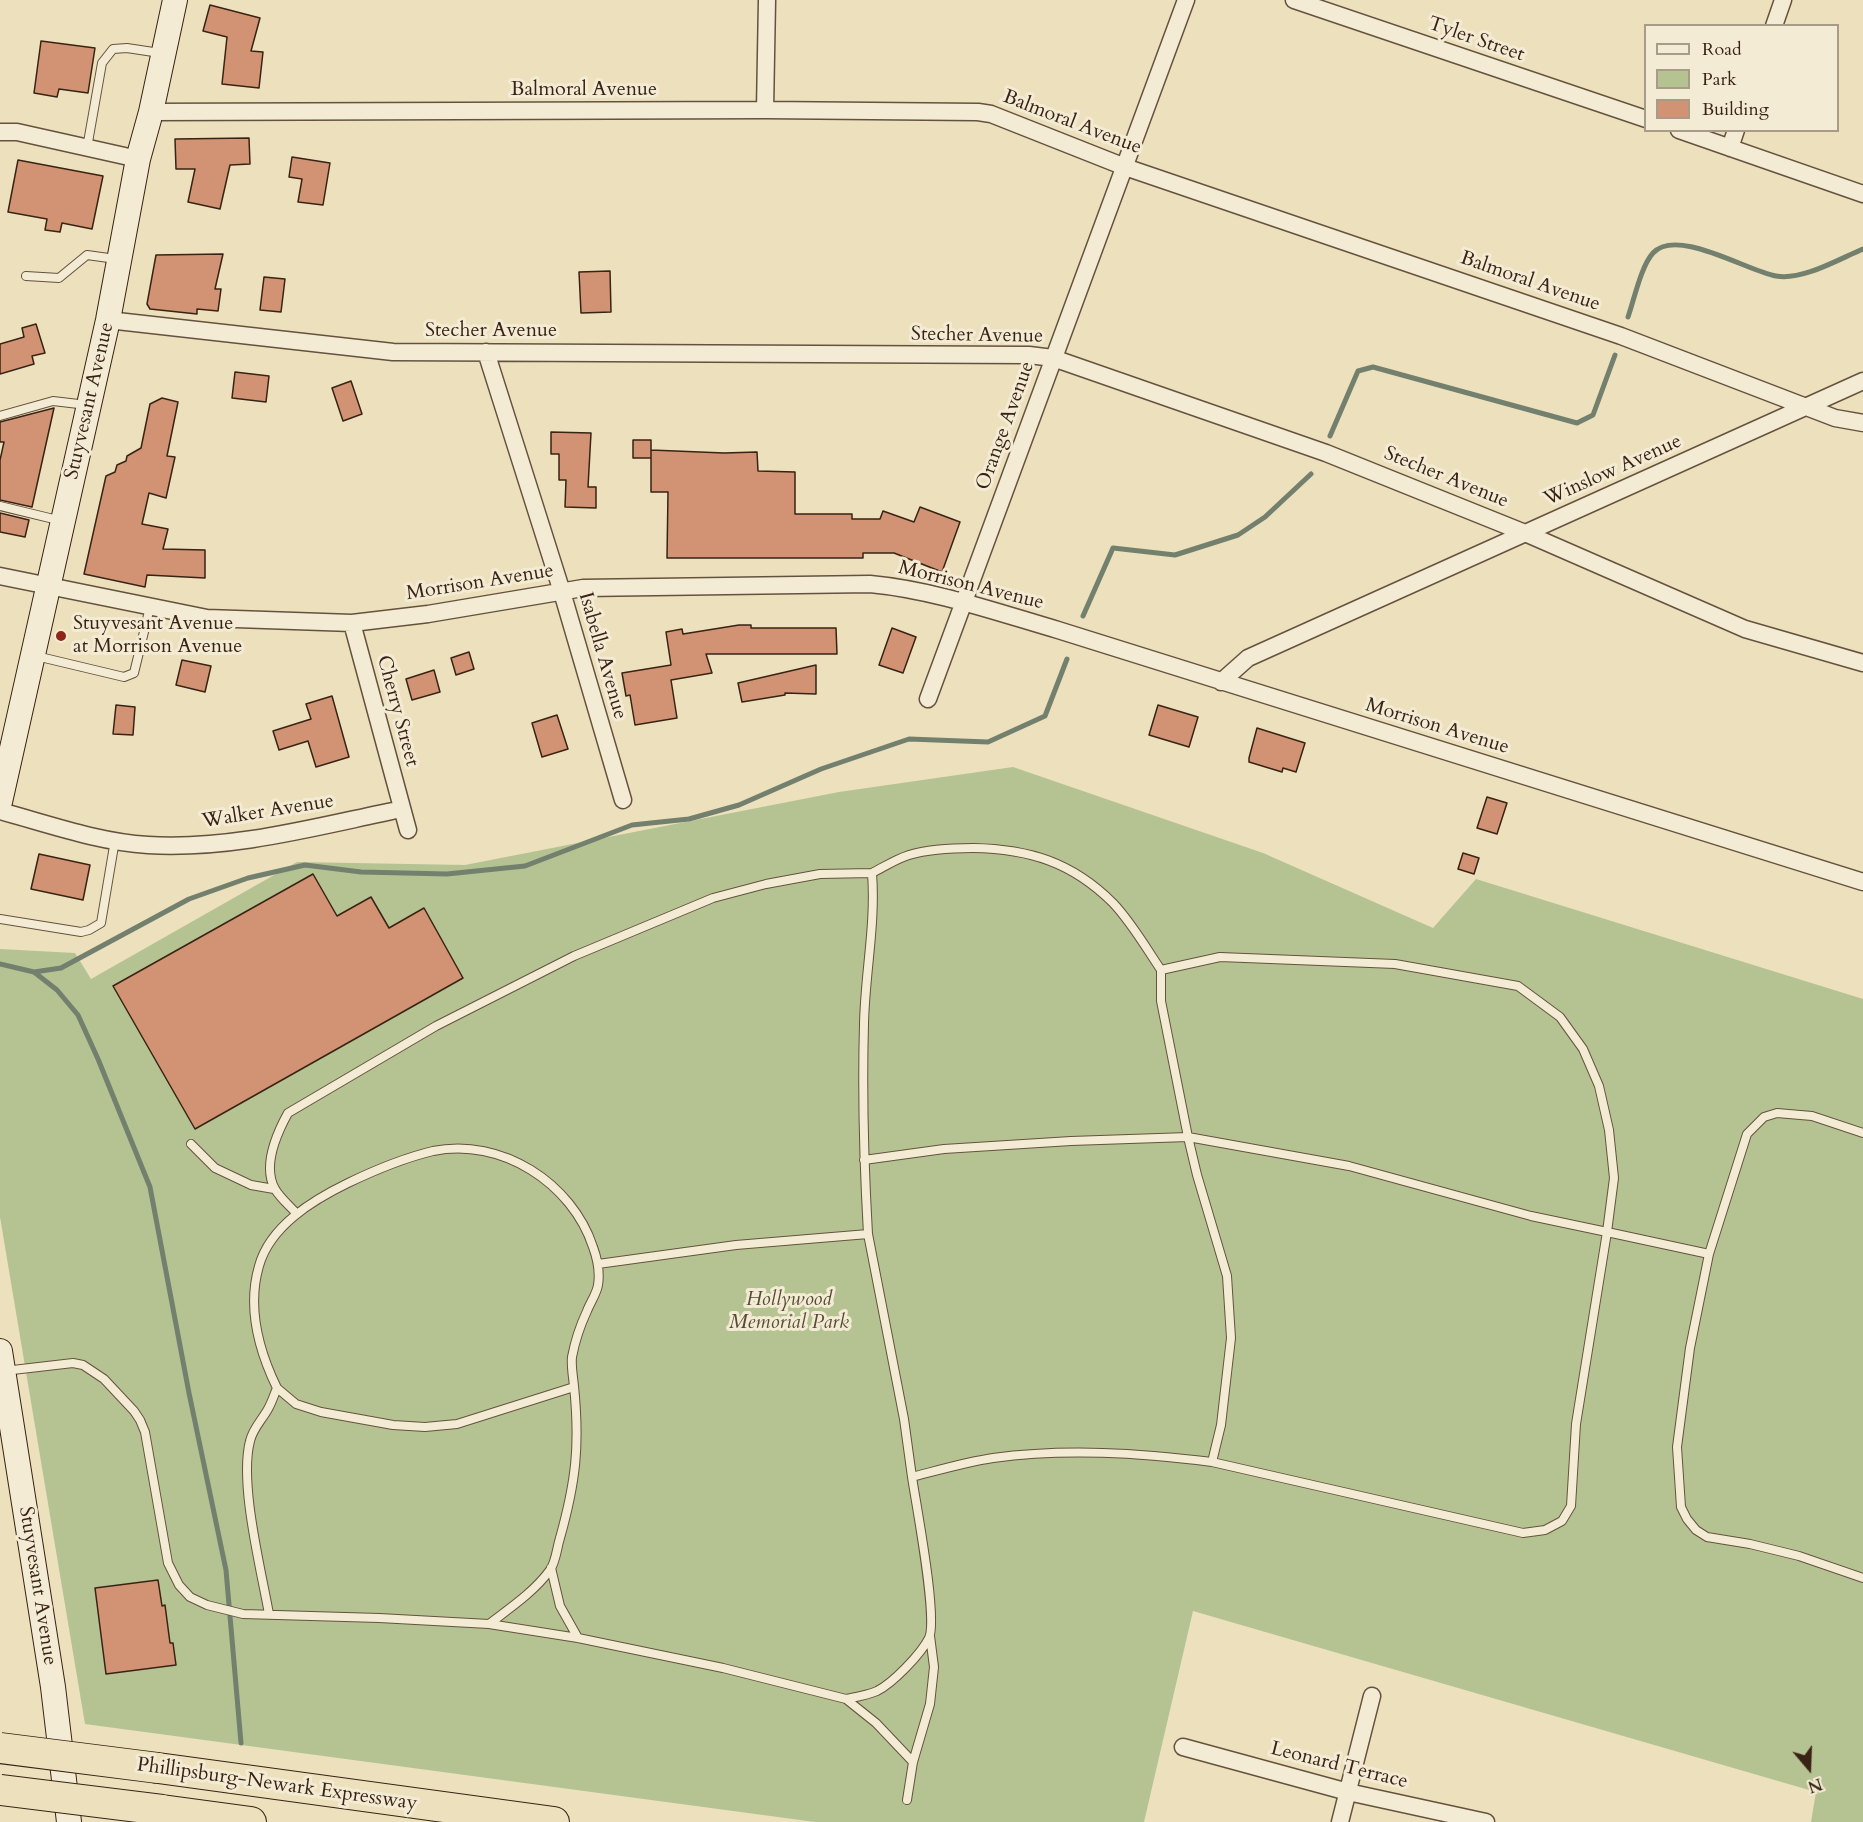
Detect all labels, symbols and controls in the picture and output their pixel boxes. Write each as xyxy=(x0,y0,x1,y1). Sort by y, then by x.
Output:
street label: Tyler Street xyxy=(1425,12,1527,68)
legend xyxy=(1644,24,1839,132)
text: Road xyxy=(1702,37,1742,62)
text: Park xyxy=(1702,67,1737,92)
street label: Balmoral Avenue xyxy=(511,78,657,102)
street label: Balmoral Avenue xyxy=(999,86,1145,160)
text: Building xyxy=(1702,97,1769,122)
street label: Balmoral Avenue xyxy=(1457,247,1603,317)
street label: Stecher Avenue xyxy=(425,319,557,343)
street label: Stuyvesant Avenue xyxy=(60,320,120,482)
street label: Stecher Avenue xyxy=(911,323,1043,349)
street label: Orange Avenue xyxy=(972,358,1040,494)
street label: Winslow Avenue xyxy=(1541,430,1685,512)
street label: Stecher Avenue xyxy=(1380,442,1512,514)
street label: Morrison Avenue xyxy=(896,556,1046,616)
street label: Morrison Avenue xyxy=(405,559,555,607)
street label: Isabella Avenue xyxy=(572,590,632,722)
place label: Stuyvesant Avenue at Morrison Avenue xyxy=(73,612,242,659)
marker: Stuyvesant Avenue at Morrison Avenue xyxy=(54,629,68,643)
street label: Cherry Street xyxy=(371,653,423,769)
street label: Morrison Avenue xyxy=(1362,694,1512,760)
street label: Walker Avenue xyxy=(200,790,336,834)
park label: Hollywood Memorial Park xyxy=(729,1288,849,1335)
street label: Stuyvesant Avenue xyxy=(13,1505,61,1667)
street label: Leonard Terrace xyxy=(1268,1737,1410,1795)
north arrow xyxy=(1779,1738,1839,1798)
street label: Phillipsburg-Newark Expressway xyxy=(135,1753,419,1817)
text: N xyxy=(1805,1772,1825,1798)

